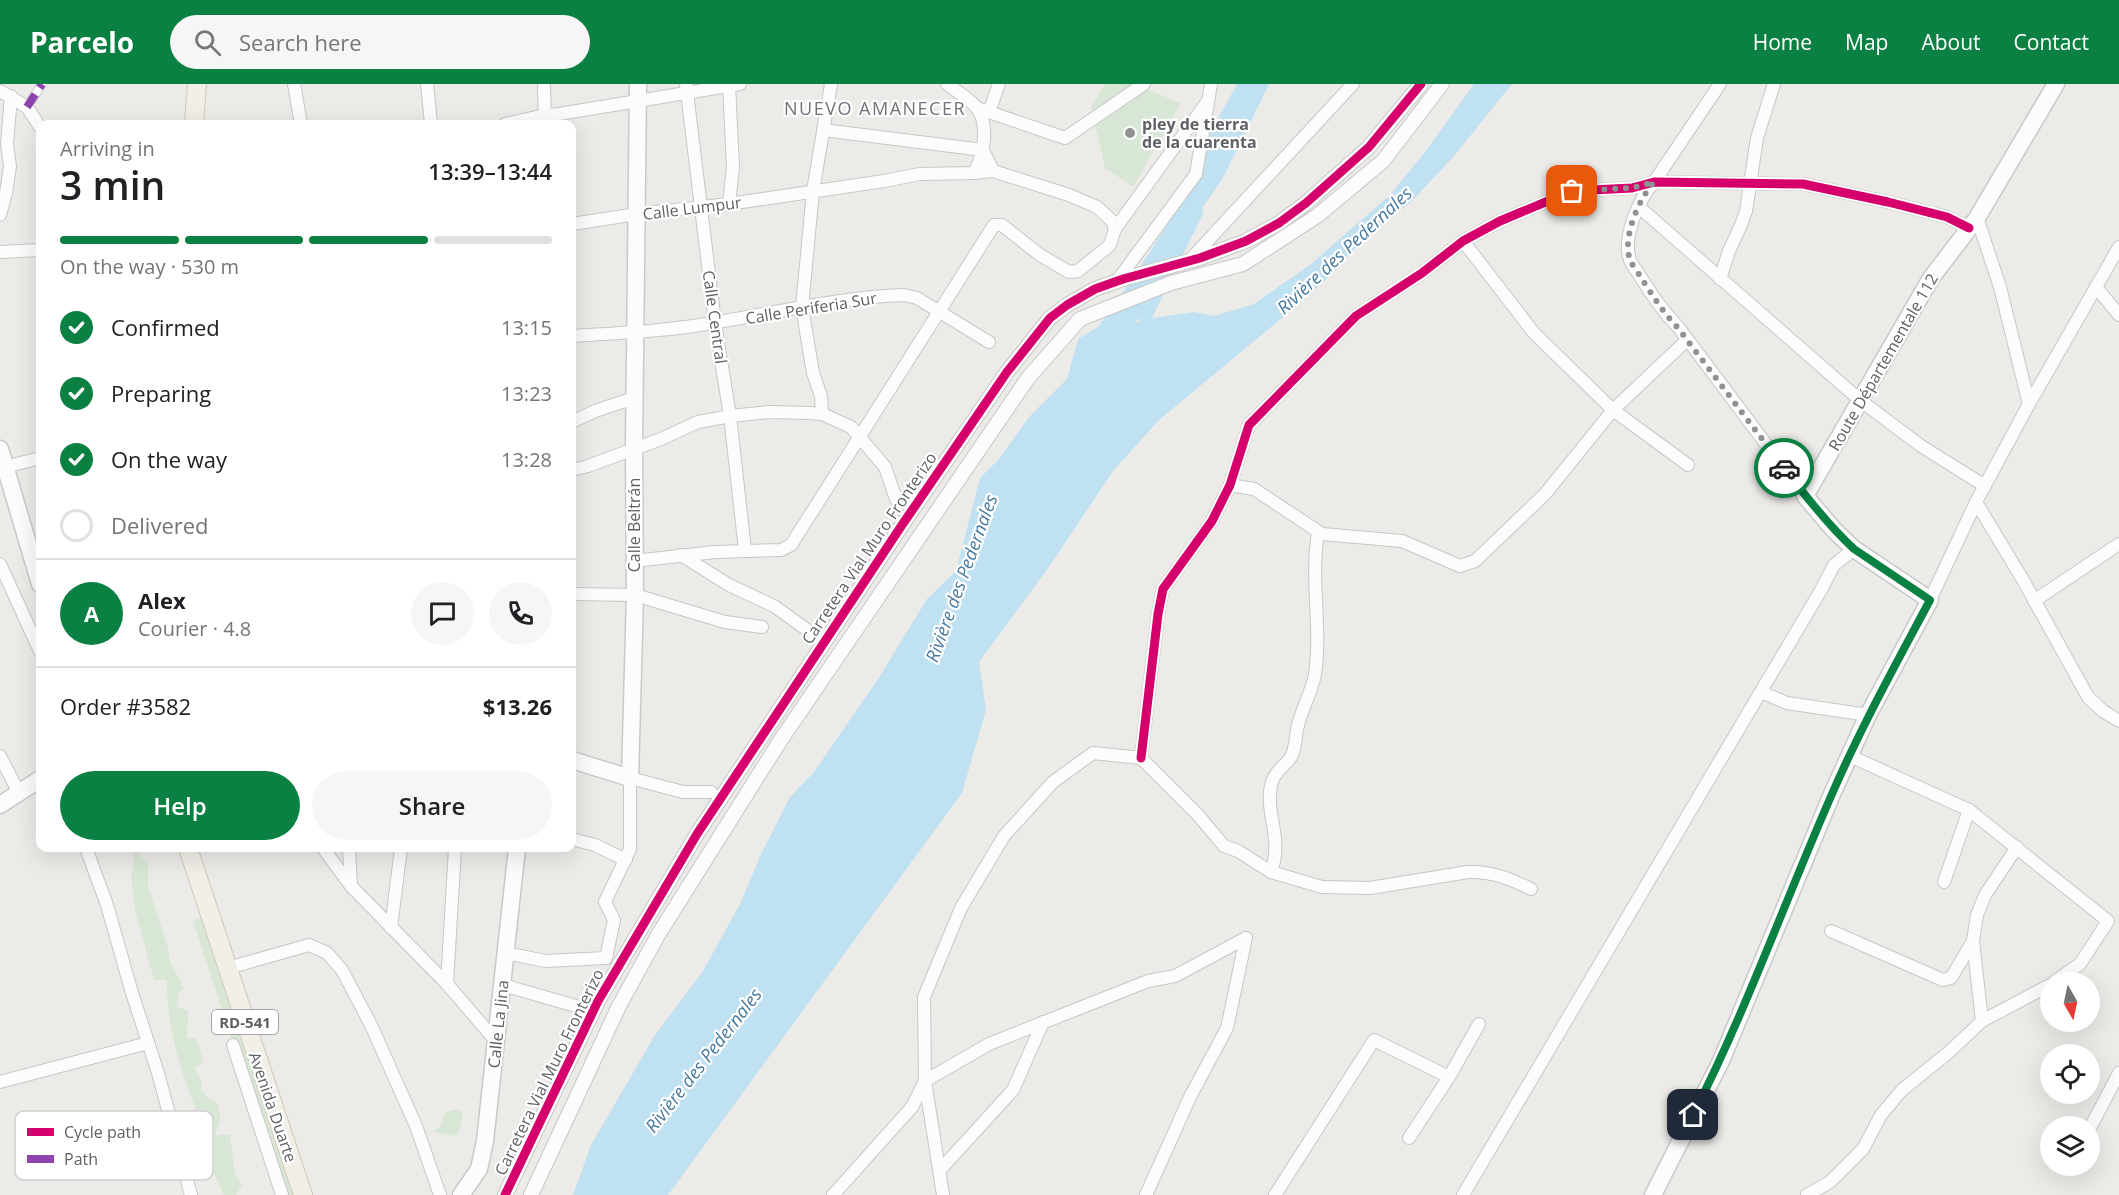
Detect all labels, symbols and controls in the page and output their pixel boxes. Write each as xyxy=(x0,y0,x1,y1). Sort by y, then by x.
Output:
search box xyxy=(170,15,590,69)
text: Parcelo xyxy=(30,23,134,61)
icon: search xyxy=(191,26,224,59)
text: Search here xyxy=(239,27,362,57)
text: Home xyxy=(1753,28,1812,56)
text: Map xyxy=(1845,28,1888,56)
text: About xyxy=(1921,28,1981,56)
text: Contact xyxy=(2014,28,2089,56)
district label: NUEVO AMANECER xyxy=(784,96,966,120)
place label: pley de tierra de la cuarenta xyxy=(1142,113,1257,153)
marker: pley de tierra de la cuarenta xyxy=(1123,126,1137,140)
text: Arriving in xyxy=(60,135,155,162)
text: 13:39–13:44 xyxy=(428,156,552,186)
text: 3 min xyxy=(60,158,165,211)
pin xyxy=(1546,165,1597,216)
icon: bag xyxy=(1555,174,1588,207)
water label: Rivière des Pedernales xyxy=(1271,181,1417,319)
street label: Calle Lumpur xyxy=(641,191,743,225)
text: On the way · 530 m xyxy=(60,253,239,280)
street label: Calle Central xyxy=(698,269,732,365)
street label: Route Départementale 112 xyxy=(1823,269,1943,455)
street label: Calle Periferia Sur xyxy=(744,287,879,329)
icon: check xyxy=(60,311,93,344)
text: Confirmed xyxy=(111,312,220,342)
text: 13:15 xyxy=(501,314,552,341)
icon: check xyxy=(60,377,93,410)
text: Preparing xyxy=(111,378,211,408)
text: 13:23 xyxy=(501,380,552,407)
courier xyxy=(1754,438,1814,498)
icon: check xyxy=(60,443,93,476)
text: On the way xyxy=(111,444,227,474)
text: 13:28 xyxy=(501,446,552,473)
street label: Carretera Vial Muro Fronterizo xyxy=(796,448,942,648)
icon: car xyxy=(1768,452,1801,485)
street label: Calle Beltrán xyxy=(623,478,645,572)
water label: Rivière des Pedernales xyxy=(920,491,1003,665)
text: Delivered xyxy=(111,510,209,540)
button: chat xyxy=(411,582,474,645)
button: phone xyxy=(489,582,552,645)
text: Alex xyxy=(138,585,186,615)
text: A xyxy=(84,598,99,628)
text: Courier · 4.8 xyxy=(138,615,251,642)
text: Order #3582 xyxy=(60,691,191,721)
text: $13.26 xyxy=(483,691,552,721)
button: Help xyxy=(60,771,300,840)
button: Share xyxy=(312,771,552,840)
street label: Carretera Vial Muro Fronterizo xyxy=(489,965,609,1179)
north arrow xyxy=(2040,972,2100,1032)
map controls xyxy=(2040,972,2100,1176)
street label: Calle La Jina xyxy=(482,979,514,1069)
water label: Rivière des Pedernales xyxy=(639,983,767,1137)
road number: RD-541 xyxy=(212,1010,278,1034)
button: locate xyxy=(2040,1044,2100,1104)
street label: Avenida Duarte xyxy=(244,1049,302,1165)
pin xyxy=(1667,1089,1718,1140)
icon: home xyxy=(1676,1098,1709,1131)
legend xyxy=(15,1111,213,1180)
button: layers xyxy=(2040,1116,2100,1176)
text: Cycle path xyxy=(64,1121,141,1143)
text: Path xyxy=(64,1148,98,1170)

